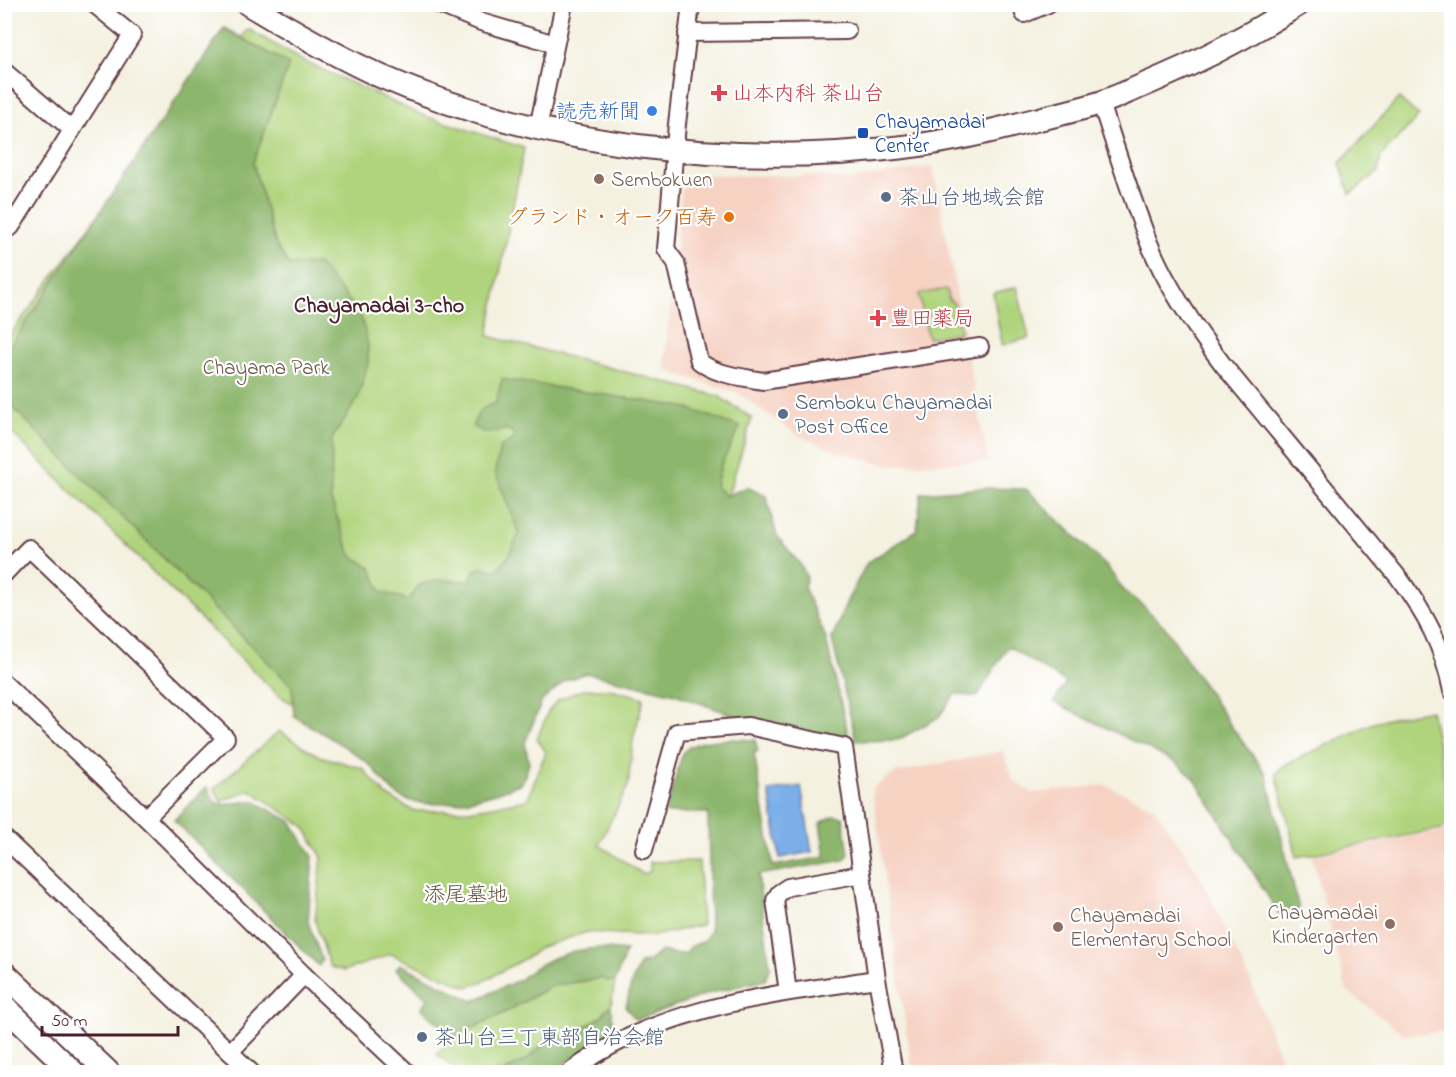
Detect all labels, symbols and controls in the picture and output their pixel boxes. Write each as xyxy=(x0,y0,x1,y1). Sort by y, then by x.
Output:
place label: 山本内科 茶山台 xyxy=(732,80,884,110)
marker: 山本内科 茶山台 xyxy=(710,84,728,102)
place label: 読売新聞 xyxy=(556,98,640,128)
marker: 読売新聞 xyxy=(645,104,659,118)
place label: Chayamadai Center xyxy=(875,108,985,162)
marker: Chayamadai Center xyxy=(856,126,870,140)
place label: Sembokuen xyxy=(611,166,712,196)
marker: Sembokuen xyxy=(592,172,606,186)
place label: 茶山台地域会館 xyxy=(898,184,1045,214)
marker: 茶山台地域会館 xyxy=(879,190,893,204)
place label: グランド・オーク百寿 xyxy=(507,204,717,234)
marker: グランド・オーク百寿 xyxy=(722,210,736,224)
district label: Chayamadai 3-cho xyxy=(294,291,464,324)
place label: 豊田薬局 xyxy=(890,305,974,335)
marker: 豊田薬局 xyxy=(871,311,885,325)
park label: Chayama Park xyxy=(203,354,330,386)
place label: Semboku Chayamadai Post Office xyxy=(795,389,992,443)
marker: Semboku Chayamadai Post Office xyxy=(776,407,790,421)
park label: 添尾墓地 xyxy=(424,881,508,911)
place label: Chayamadai Kindergarten xyxy=(1268,899,1378,955)
place label: Chayamadai Elementary School xyxy=(1070,902,1231,958)
marker: Chayamadai Kindergarten xyxy=(1383,917,1397,931)
marker: Chayamadai Elementary School xyxy=(1051,920,1065,934)
scale bar xyxy=(42,999,178,1037)
text: 50 m xyxy=(51,1009,88,1035)
place label: 茶山台三丁東部自治会館 xyxy=(434,1024,665,1054)
marker: 茶山台三丁東部自治会館 xyxy=(415,1030,429,1044)

